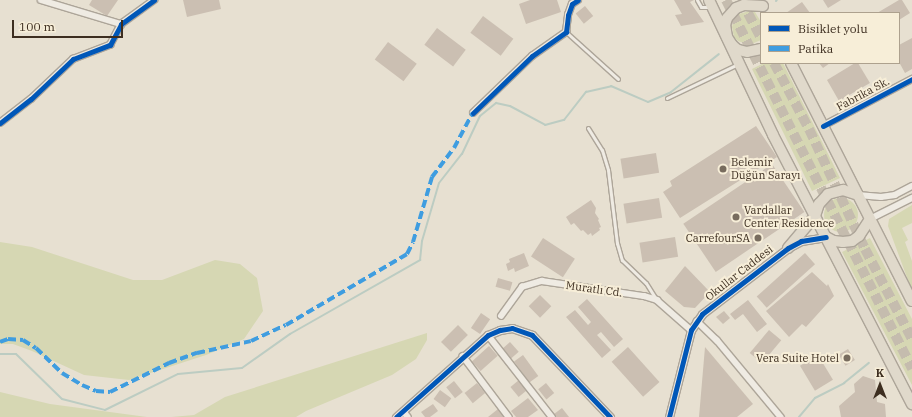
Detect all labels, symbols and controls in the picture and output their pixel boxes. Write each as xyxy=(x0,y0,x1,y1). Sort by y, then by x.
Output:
scale bar xyxy=(14,12,125,38)
legend xyxy=(760,12,900,64)
text: 100 m xyxy=(19,19,55,34)
text: Bisiklet yolu xyxy=(798,21,868,36)
text: Patika xyxy=(798,41,833,56)
street label: Fabrika Sk. xyxy=(834,74,892,114)
place label: Belemir Düğün Sarayı xyxy=(731,156,801,182)
marker: Belemir Düğün Sarayı xyxy=(718,164,728,174)
place label: Vardallar Center Residence xyxy=(744,204,834,230)
marker: Vardallar Center Residence xyxy=(731,212,741,222)
place label: CarrefourSA xyxy=(686,231,750,245)
marker: CarrefourSA xyxy=(753,233,763,243)
street label: Okullar Caddesi xyxy=(703,243,775,303)
street label: Muratlı Cd. xyxy=(565,278,623,300)
place label: Vera Suite Hotel xyxy=(756,351,839,365)
marker: Vera Suite Hotel xyxy=(842,353,852,363)
north arrow xyxy=(860,365,900,405)
text: K xyxy=(876,366,884,380)

